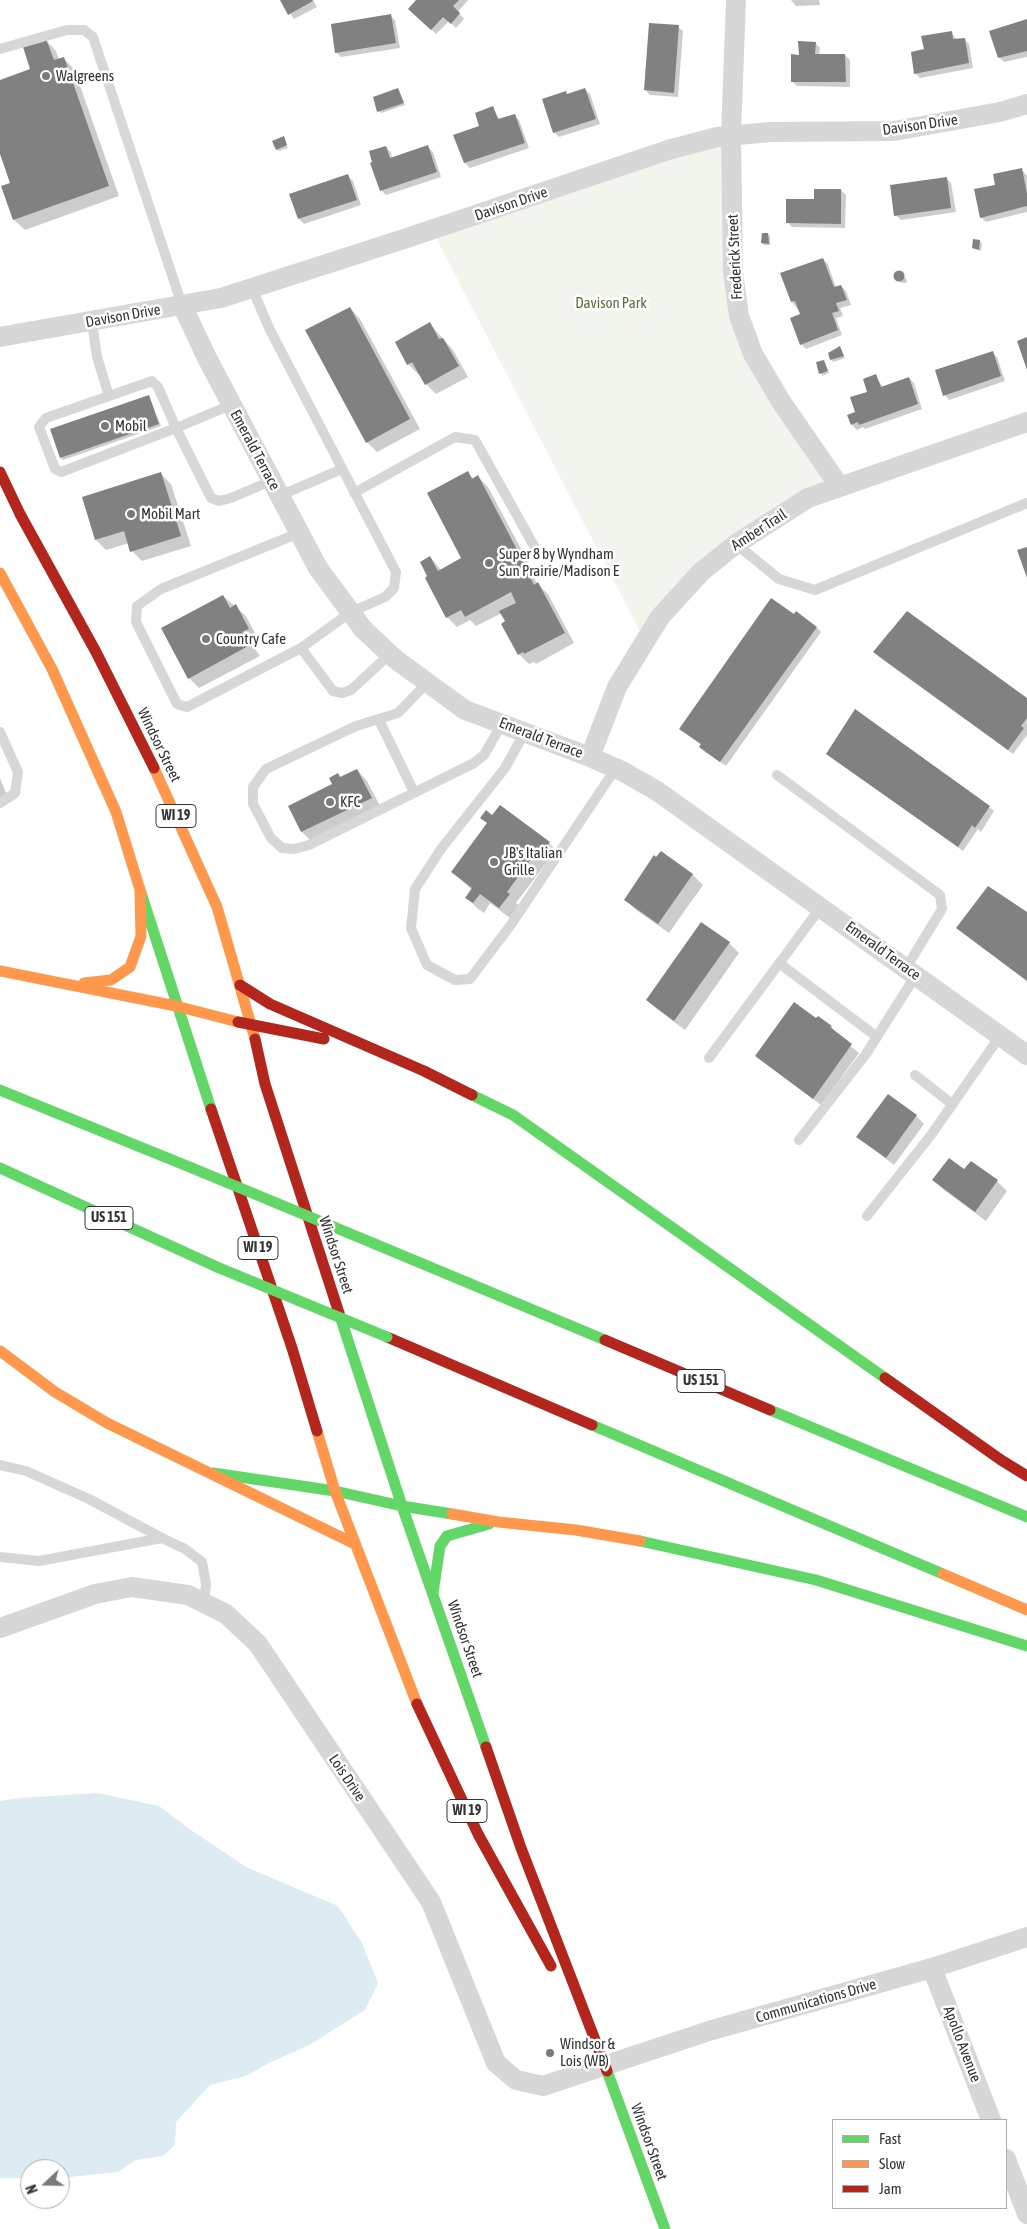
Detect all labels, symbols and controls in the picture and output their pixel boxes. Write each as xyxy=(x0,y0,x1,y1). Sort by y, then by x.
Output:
place label: Walgreens xyxy=(56,67,114,85)
marker: Walgreens xyxy=(40,70,52,82)
street label: Davison Drive xyxy=(881,111,959,139)
street label: Davison Drive xyxy=(472,183,550,225)
street label: Frederick Street xyxy=(724,214,746,300)
park label: Davison Park xyxy=(575,294,647,312)
street label: Davison Drive xyxy=(84,301,162,331)
street label: Emerald Terrace xyxy=(226,407,284,493)
place label: Mobil xyxy=(115,417,147,435)
marker: Mobil xyxy=(99,420,111,432)
place label: Mobil Mart xyxy=(141,505,200,523)
street label: Amber Trail xyxy=(728,505,790,555)
marker: Mobil Mart xyxy=(125,508,137,520)
place label: Super 8 by Wyndham Sun Prairie/Madison E xyxy=(499,545,619,580)
marker: Super 8 by Wyndham Sun Prairie/Madison E xyxy=(483,557,495,569)
place label: Country Cafe xyxy=(216,630,286,648)
marker: Country Cafe xyxy=(200,633,212,645)
street label: Windsor Street xyxy=(133,705,185,785)
street label: Emerald Terrace xyxy=(496,714,586,762)
place label: KFC xyxy=(340,793,360,811)
marker: KFC xyxy=(324,796,336,808)
road number: WI 19 xyxy=(156,804,196,828)
place label: JB's Italian Grille xyxy=(504,844,563,879)
marker: JB's Italian Grille xyxy=(488,856,500,868)
street label: Emerald Terrace xyxy=(842,918,924,984)
road number: US 151 xyxy=(85,1206,133,1230)
street label: Windsor Street xyxy=(315,1214,357,1296)
road number: WI 19 xyxy=(238,1236,278,1260)
road number: US 151 xyxy=(677,1370,725,1392)
street label: Windsor Street xyxy=(443,1598,487,1680)
street label: Lois Drive xyxy=(325,1751,369,1805)
road number: WI 19 xyxy=(447,1800,487,1822)
street label: Communications Drive xyxy=(754,1975,878,2027)
street label: Apollo Avenue xyxy=(939,2003,985,2085)
place label: Windsor & Lois (WB) xyxy=(560,2035,615,2070)
marker: Windsor & Lois (WB) xyxy=(544,2047,556,2059)
street label: Windsor Street xyxy=(627,2101,671,2183)
legend xyxy=(832,2119,1007,2209)
text: Fast xyxy=(879,2130,901,2147)
text: Slow xyxy=(879,2155,905,2172)
north arrow xyxy=(20,2159,70,2209)
text: Jam xyxy=(879,2180,902,2197)
text: N xyxy=(23,2182,41,2196)

